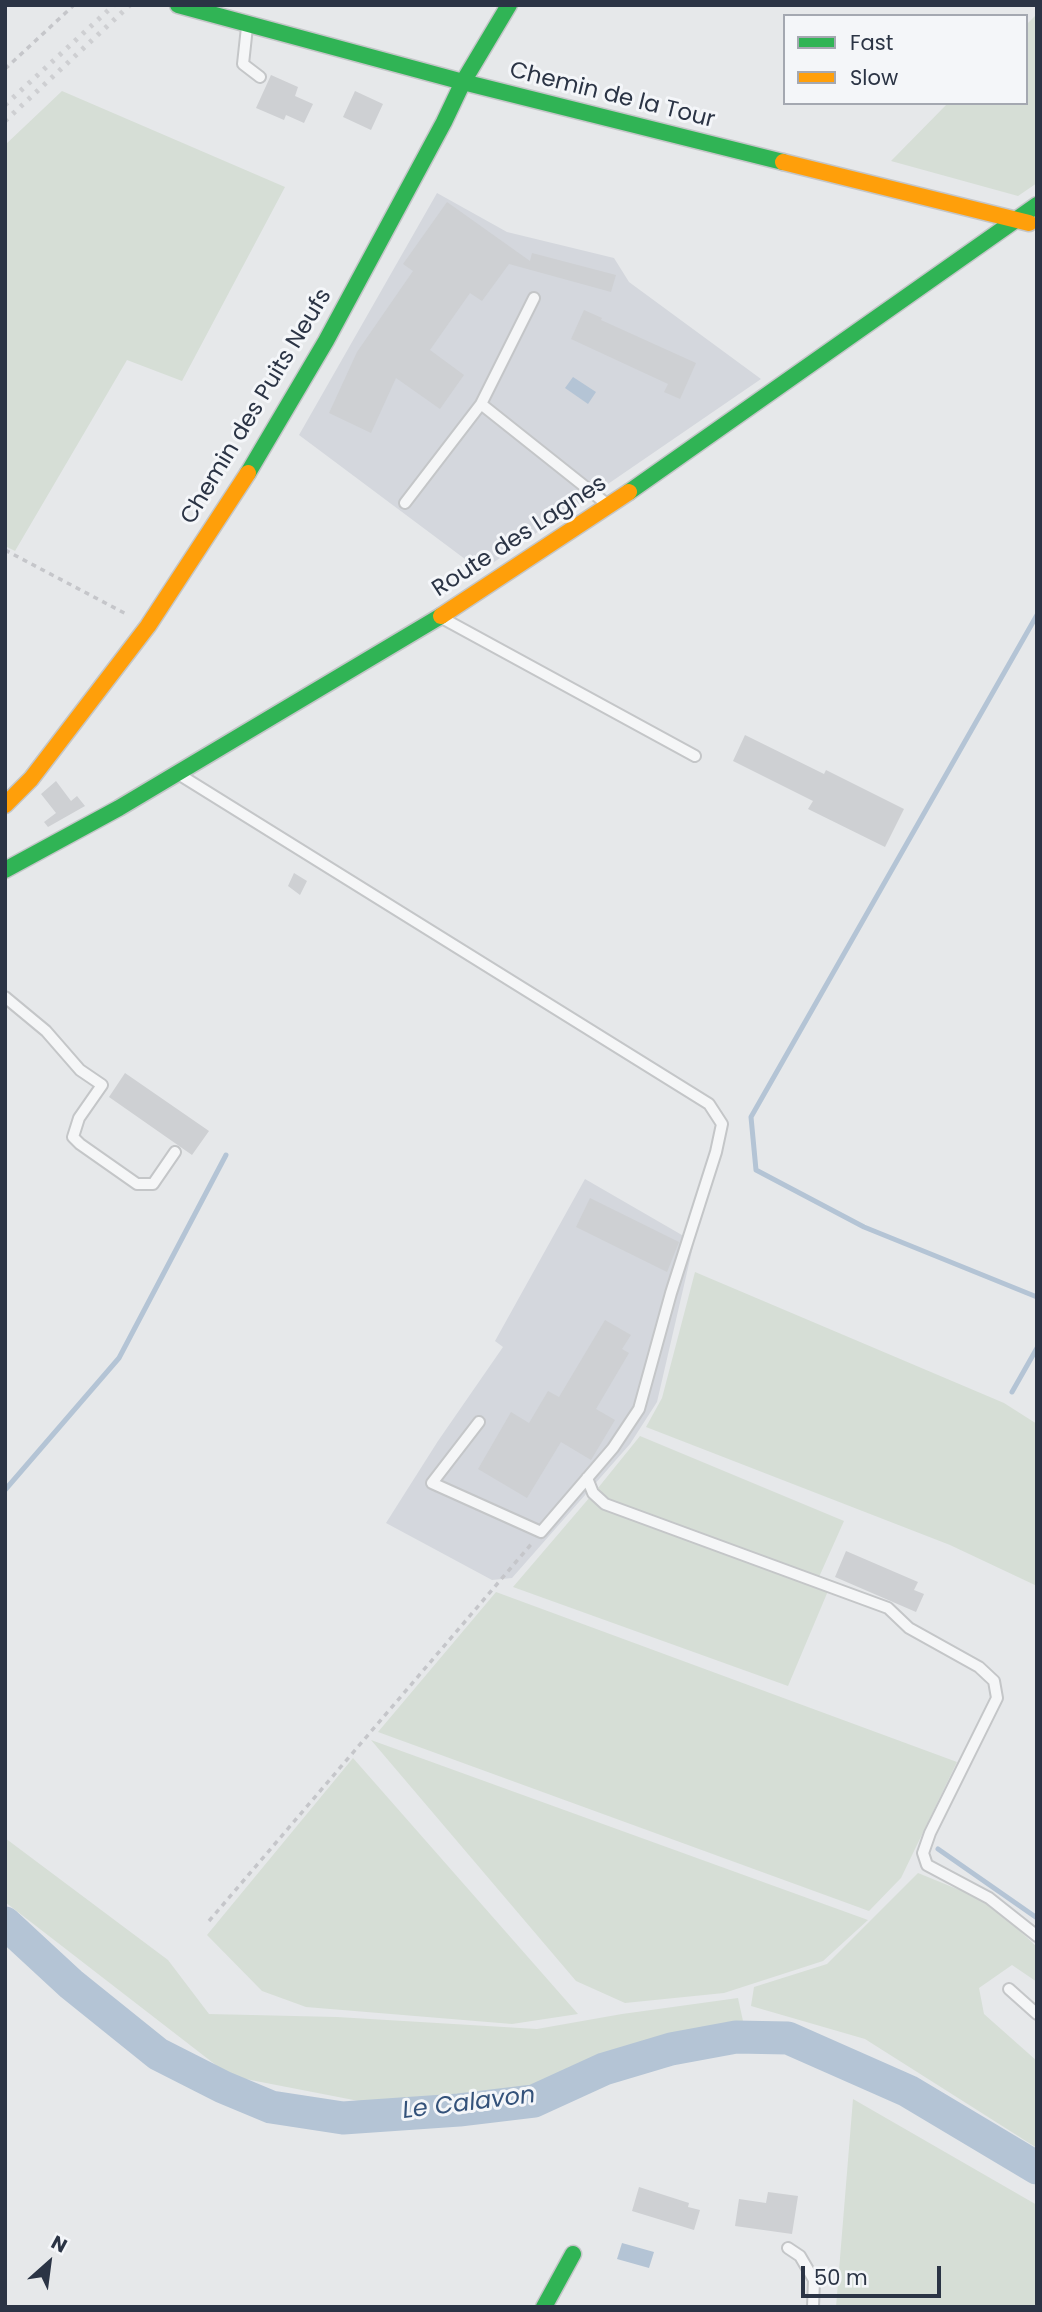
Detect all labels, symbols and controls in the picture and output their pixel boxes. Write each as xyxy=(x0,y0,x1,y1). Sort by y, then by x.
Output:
legend xyxy=(783,14,1028,105)
text: Fast xyxy=(850,28,893,57)
street label: Chemin de la Tour xyxy=(506,57,718,135)
text: Slow xyxy=(850,63,898,92)
street label: Chemin des Puits Neufs xyxy=(176,284,338,530)
street label: Route des Lagnes xyxy=(428,470,612,604)
water label: Le Calavon xyxy=(401,2082,537,2126)
north arrow xyxy=(14,2228,84,2298)
text: N xyxy=(46,2229,72,2259)
scale bar xyxy=(804,2252,944,2296)
text: 50 m xyxy=(814,2263,868,2292)

